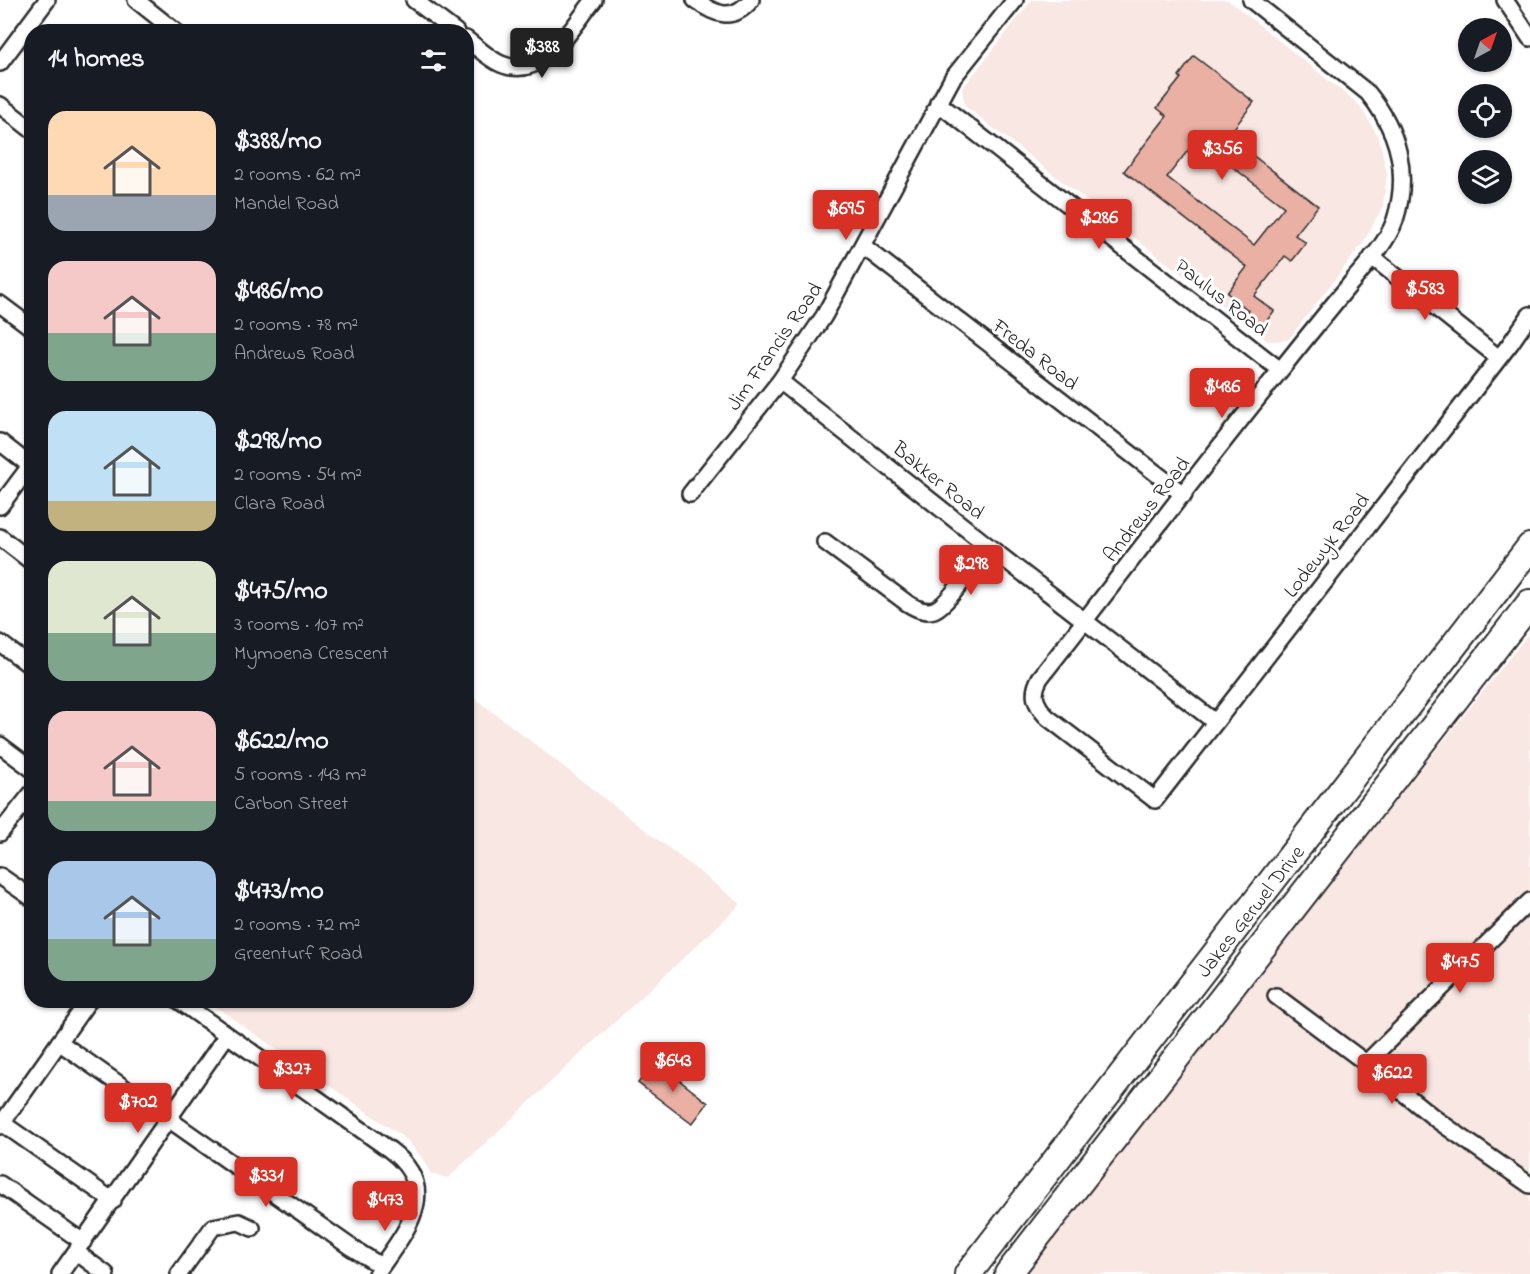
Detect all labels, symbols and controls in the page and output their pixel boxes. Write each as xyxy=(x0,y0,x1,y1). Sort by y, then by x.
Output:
north arrow xyxy=(1458,18,1512,72)
map controls xyxy=(1458,18,1512,204)
pin: $388 xyxy=(506,28,578,79)
text: $388 xyxy=(524,33,560,62)
text: 14 homes xyxy=(48,41,144,79)
icon: filters xyxy=(417,44,450,77)
button: locate xyxy=(1458,84,1512,138)
text: $388/mo xyxy=(234,123,322,161)
pin: $356 xyxy=(1186,130,1258,181)
icon: home xyxy=(96,135,168,207)
text: $356 xyxy=(1202,135,1242,164)
button: layers xyxy=(1458,150,1512,204)
text: 2 rooms · 62 m² xyxy=(234,161,361,190)
text: Mandel Road xyxy=(234,190,339,219)
pin: $695 xyxy=(810,190,882,241)
text: $695 xyxy=(827,195,865,224)
pin: $286 xyxy=(1063,199,1135,250)
text: $286 xyxy=(1080,204,1118,233)
street label: Paulus Road xyxy=(1168,253,1274,345)
pin: $583 xyxy=(1389,270,1461,321)
text: $486/mo xyxy=(234,273,323,311)
text: $583 xyxy=(1405,275,1445,304)
street label: Jim Francis Road xyxy=(720,277,831,417)
icon: home xyxy=(96,285,168,357)
text: 2 rooms · 78 m² xyxy=(234,311,358,340)
street label: Freda Road xyxy=(985,312,1084,399)
text: Andrews Road xyxy=(234,340,354,369)
pin: $486 xyxy=(1186,368,1258,419)
text: $486 xyxy=(1204,373,1240,402)
text: $298/mo xyxy=(234,423,322,461)
street label: Bakker Road xyxy=(885,434,990,528)
icon: home xyxy=(96,435,168,507)
street label: Andrews Road xyxy=(1097,451,1198,569)
text: 2 rooms · 54 m² xyxy=(234,461,362,490)
street label: Lodewyk Road xyxy=(1277,487,1380,606)
text: Clara Road xyxy=(234,490,325,519)
pin: $298 xyxy=(935,545,1007,596)
text: $298 xyxy=(953,550,989,579)
text: $475/mo xyxy=(234,573,328,611)
icon: home xyxy=(96,585,168,657)
text: 3 rooms · 107 m² xyxy=(234,611,364,640)
text: Mymoena Crescent xyxy=(234,640,389,669)
text: $622/mo xyxy=(234,723,329,761)
icon: home xyxy=(96,735,168,807)
text: 5 rooms · 143 m² xyxy=(234,761,367,790)
text: Carbon Street xyxy=(234,790,348,819)
street label: Jakes Gerwel Drive xyxy=(1190,839,1313,985)
text: $473/mo xyxy=(234,873,324,911)
icon: home xyxy=(96,885,168,957)
text: 2 rooms · 72 m² xyxy=(234,911,361,940)
text: Greenturf Road xyxy=(234,940,363,969)
pin: $475 xyxy=(1424,943,1496,994)
text: $475 xyxy=(1440,948,1480,977)
pin: $643 xyxy=(637,1042,709,1093)
text: $643 xyxy=(654,1047,692,1076)
pin: $327 xyxy=(256,1050,328,1101)
pin: $622 xyxy=(1356,1054,1428,1105)
text: $327 xyxy=(273,1055,311,1084)
text: $622 xyxy=(1372,1059,1412,1088)
pin: $702 xyxy=(102,1083,174,1134)
text: $702 xyxy=(119,1088,157,1117)
pin: $331 xyxy=(230,1157,302,1208)
text: $331 xyxy=(249,1162,283,1191)
pin: $473 xyxy=(349,1181,421,1232)
text: $473 xyxy=(367,1186,403,1215)

